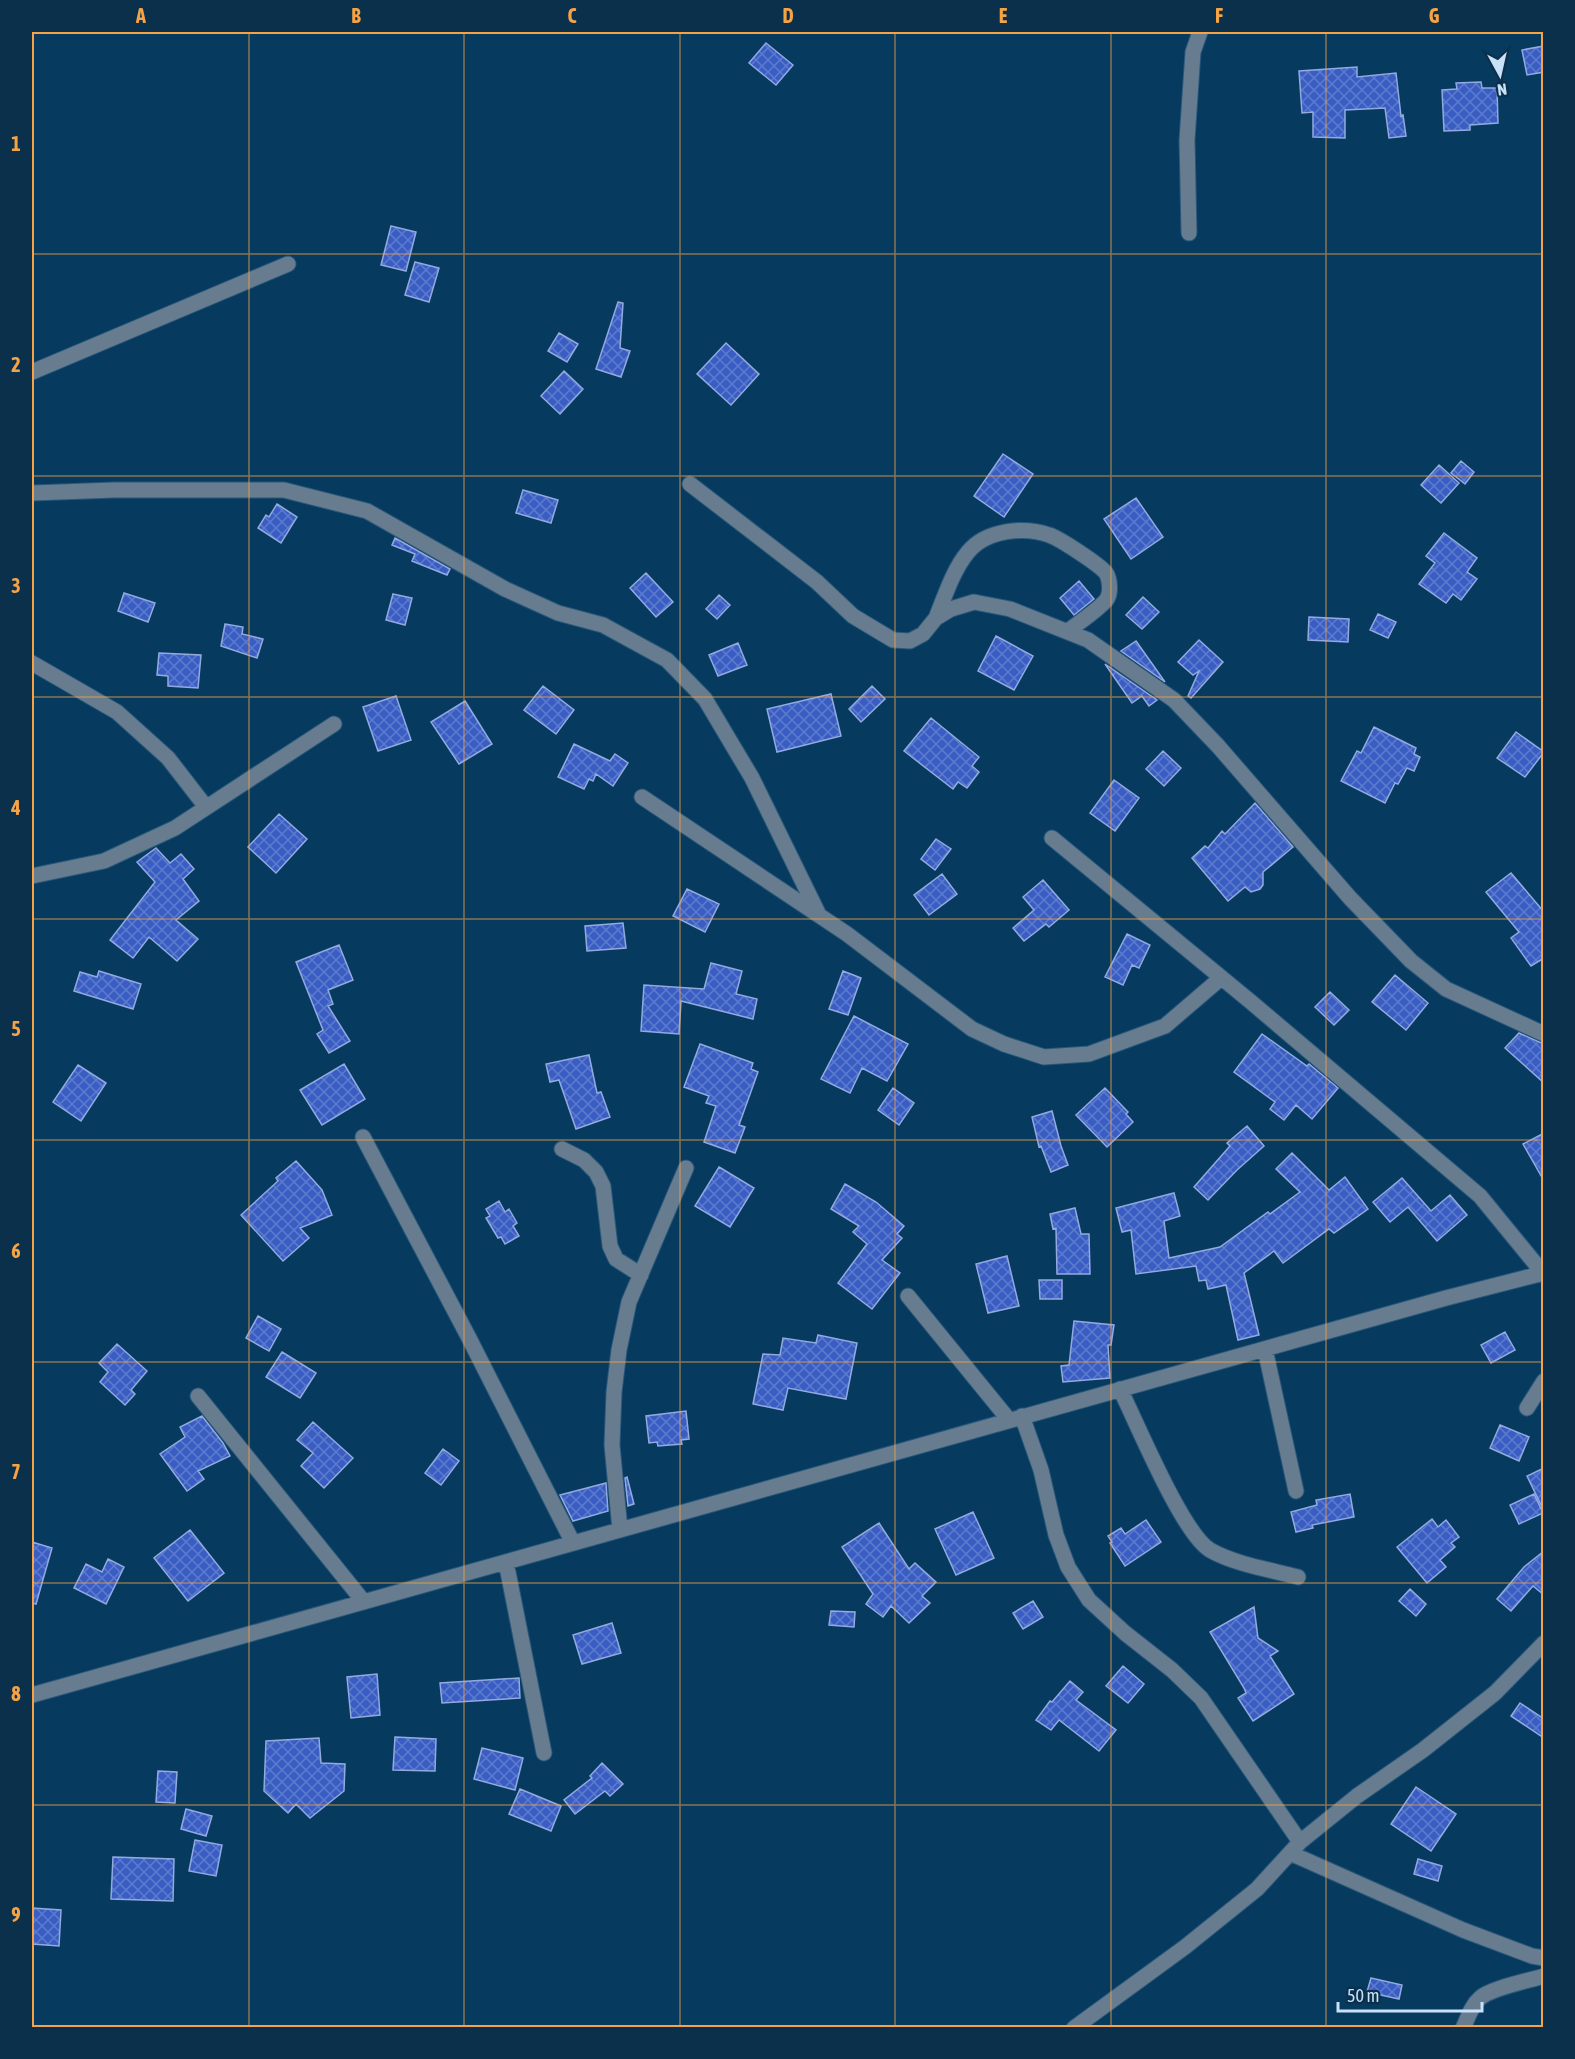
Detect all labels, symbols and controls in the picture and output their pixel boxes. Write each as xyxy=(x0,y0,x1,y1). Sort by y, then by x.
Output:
text: A xyxy=(135,4,146,27)
text: B xyxy=(351,4,361,27)
text: C xyxy=(568,4,577,27)
text: D xyxy=(782,4,794,27)
text: E xyxy=(999,4,1008,27)
text: F xyxy=(1215,4,1223,27)
text: G xyxy=(1429,4,1440,27)
north arrow xyxy=(1470,45,1530,105)
text: N xyxy=(1496,80,1508,99)
text: 1 xyxy=(11,132,21,155)
text: 2 xyxy=(11,353,21,376)
text: 3 xyxy=(11,574,21,597)
text: 4 xyxy=(10,796,21,819)
text: 5 xyxy=(11,1017,21,1040)
text: 6 xyxy=(11,1239,21,1262)
text: 7 xyxy=(11,1460,21,1483)
text: 8 xyxy=(11,1682,21,1705)
text: 9 xyxy=(11,1903,21,1926)
scale bar xyxy=(1338,1975,1482,2013)
text: 50 m xyxy=(1347,1985,1379,2006)

